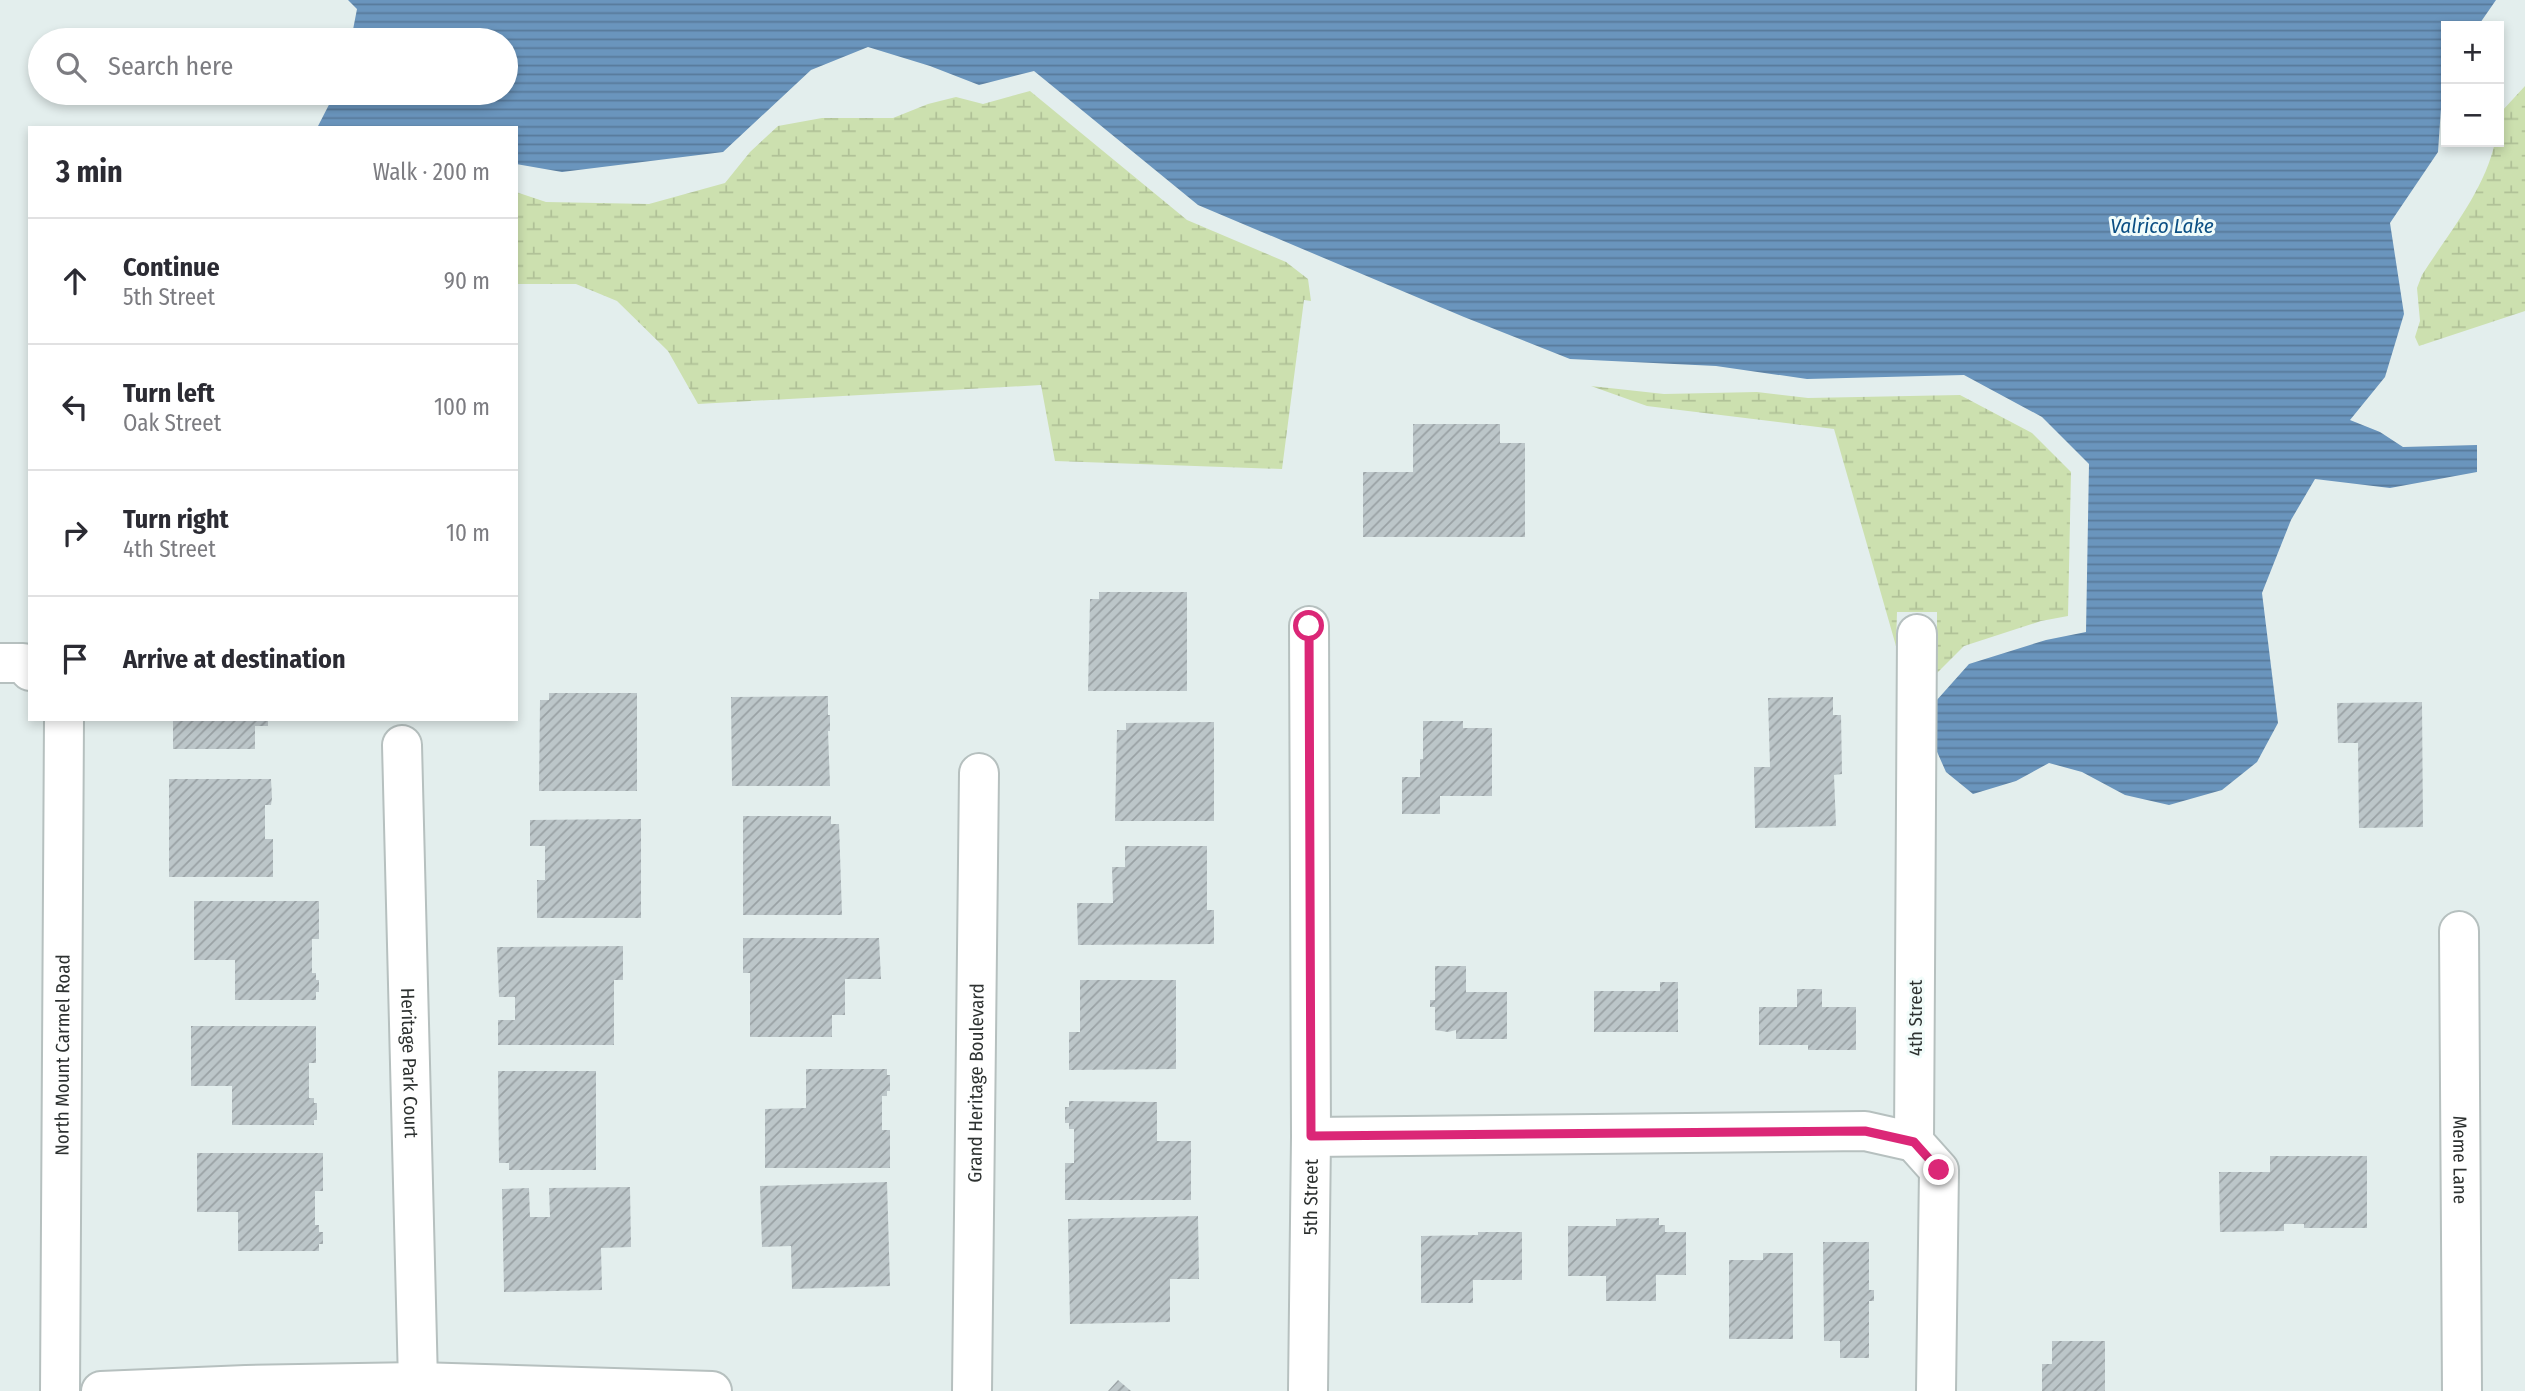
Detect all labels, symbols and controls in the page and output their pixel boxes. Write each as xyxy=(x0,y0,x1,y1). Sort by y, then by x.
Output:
map controls xyxy=(2441,21,2504,147)
button: + xyxy=(2441,21,2504,84)
search box xyxy=(28,28,518,105)
icon: search xyxy=(52,48,90,86)
text: Search here xyxy=(108,51,233,82)
button: − xyxy=(2441,84,2504,147)
text: 3 min xyxy=(56,154,123,190)
text: Walk · 200 m xyxy=(373,158,490,186)
water label: Valrico Lake xyxy=(2110,213,2214,239)
text: Continue xyxy=(123,252,220,283)
icon: ahead xyxy=(56,262,94,300)
text: 90 m xyxy=(444,267,490,295)
text: 5th Street xyxy=(123,283,215,311)
text: Turn left xyxy=(123,378,215,409)
icon: left xyxy=(56,388,94,426)
text: 100 m xyxy=(434,393,490,421)
text: Oak Street xyxy=(123,409,221,437)
text: Turn right xyxy=(123,504,229,535)
icon: right xyxy=(56,514,94,552)
text: 10 m xyxy=(446,519,490,547)
text: 4th Street xyxy=(123,535,216,563)
route start xyxy=(1293,610,1324,641)
icon: arrive xyxy=(56,640,94,678)
text: Arrive at destination xyxy=(123,644,346,675)
street label: North Mount Carmel Road xyxy=(50,954,75,1156)
street label: 4th Street xyxy=(1904,979,1927,1056)
street label: Grand Heritage Boulevard xyxy=(963,983,989,1183)
street label: Heritage Park Court xyxy=(396,987,423,1139)
street label: Meme Lane xyxy=(2448,1116,2472,1204)
route end xyxy=(1923,1154,1954,1185)
street label: 5th Street xyxy=(1299,1158,1323,1235)

